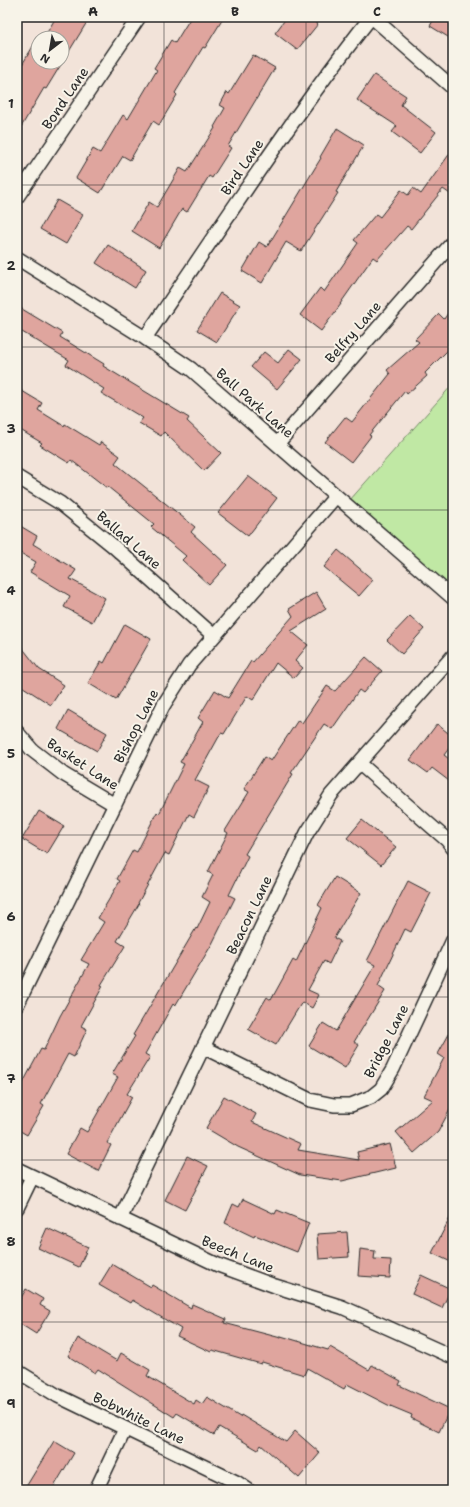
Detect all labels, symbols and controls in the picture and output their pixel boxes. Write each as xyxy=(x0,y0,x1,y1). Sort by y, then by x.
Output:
text: A xyxy=(88,3,98,20)
text: B xyxy=(231,3,239,20)
text: C xyxy=(373,3,381,20)
north arrow xyxy=(30,30,70,70)
text: N xyxy=(37,49,53,67)
street label: Bond Lane xyxy=(38,63,92,133)
text: 1 xyxy=(8,95,14,112)
street label: Bird Lane xyxy=(217,135,268,199)
text: 2 xyxy=(6,257,16,274)
street label: Belfry Lane xyxy=(321,297,385,367)
street label: Ball Park Lane xyxy=(212,364,298,442)
text: 3 xyxy=(6,420,16,437)
street label: Ballad Lane xyxy=(93,507,165,573)
text: 4 xyxy=(6,582,16,599)
street label: Bishop Lane xyxy=(110,686,162,766)
street label: Basket Lane xyxy=(44,734,123,794)
text: 5 xyxy=(7,745,15,762)
street label: Beacon Lane xyxy=(222,872,276,957)
text: 6 xyxy=(6,908,16,925)
street label: Bridge Lane xyxy=(360,1001,412,1081)
text: 7 xyxy=(6,1070,16,1087)
street label: Beech Lane xyxy=(199,1231,277,1277)
text: 8 xyxy=(6,1233,16,1250)
street label: Bobwhite Lane xyxy=(90,1388,188,1448)
text: 9 xyxy=(6,1395,16,1412)

